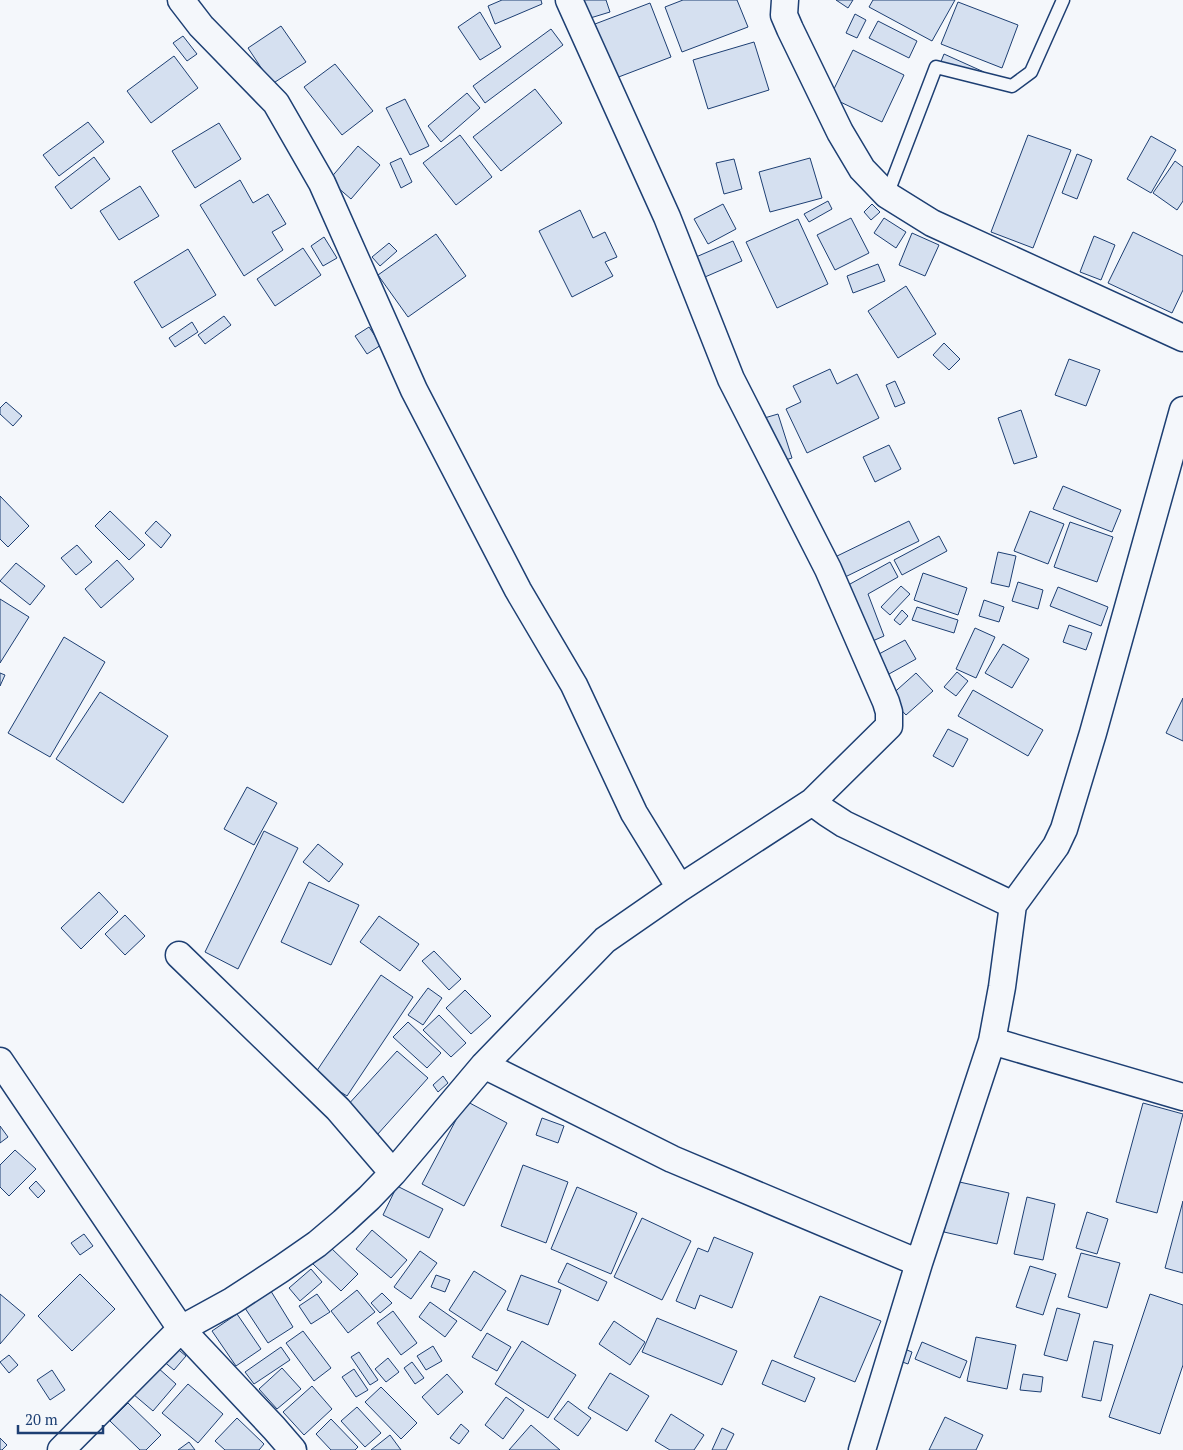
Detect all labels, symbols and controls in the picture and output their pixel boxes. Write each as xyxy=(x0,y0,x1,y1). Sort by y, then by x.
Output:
scale bar xyxy=(18,1402,102,1434)
text: 20 m xyxy=(25,1409,58,1429)

